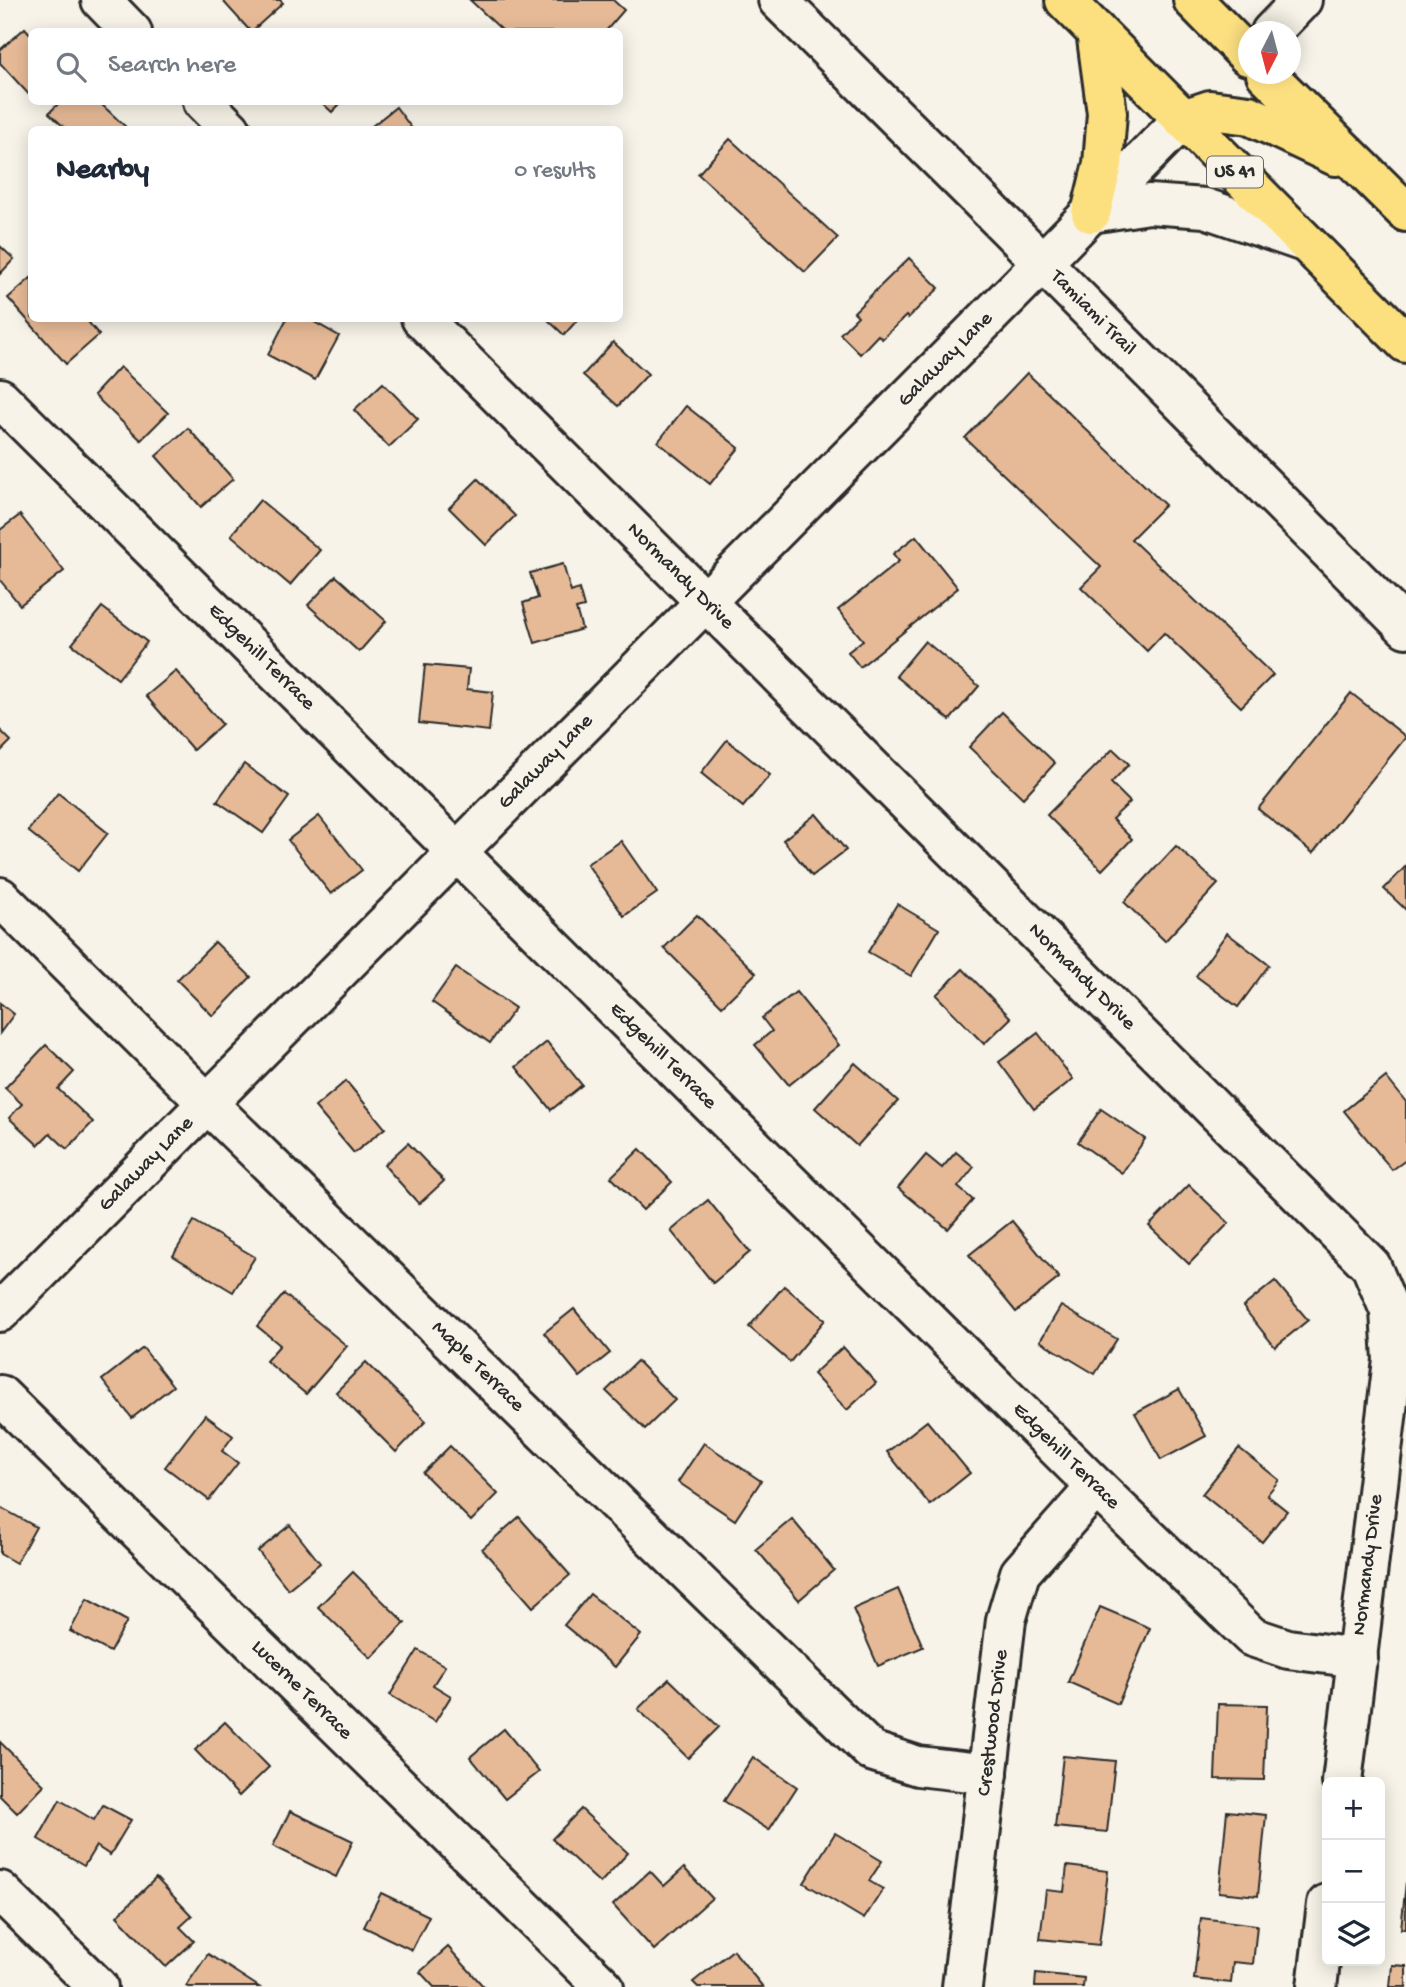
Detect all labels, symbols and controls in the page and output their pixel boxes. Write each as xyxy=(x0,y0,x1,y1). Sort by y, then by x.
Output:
north arrow xyxy=(1238,21,1301,84)
search box xyxy=(28,28,623,105)
icon: search xyxy=(52,48,90,86)
text: Search here xyxy=(108,51,236,82)
text: Nearby xyxy=(56,154,149,189)
road number: US 41 xyxy=(1207,156,1263,188)
text: 0 results xyxy=(514,158,595,185)
street label: Tamiami Trail xyxy=(1044,264,1141,362)
street label: Galaway Lane xyxy=(893,306,999,413)
street label: Normandy Drive xyxy=(621,517,740,636)
street label: Edgehill Terrace xyxy=(202,599,321,717)
street label: Galaway Lane xyxy=(493,708,600,815)
street label: Normandy Drive xyxy=(1022,918,1141,1037)
street label: Edgehill Terrace xyxy=(603,997,722,1116)
street label: Galaway Lane xyxy=(94,1111,200,1217)
street label: Maple Terrace xyxy=(426,1316,530,1419)
street label: Edgehill Terrace xyxy=(1006,1398,1126,1516)
street label: Normandy Drive xyxy=(1348,1492,1390,1637)
street label: Lucerne Terrace xyxy=(245,1635,358,1746)
street label: Crestwood Drive xyxy=(972,1647,1015,1797)
map controls xyxy=(1322,1777,1385,1966)
button: + xyxy=(1322,1777,1385,1840)
button: − xyxy=(1322,1840,1385,1903)
button: layers xyxy=(1322,1903,1385,1966)

